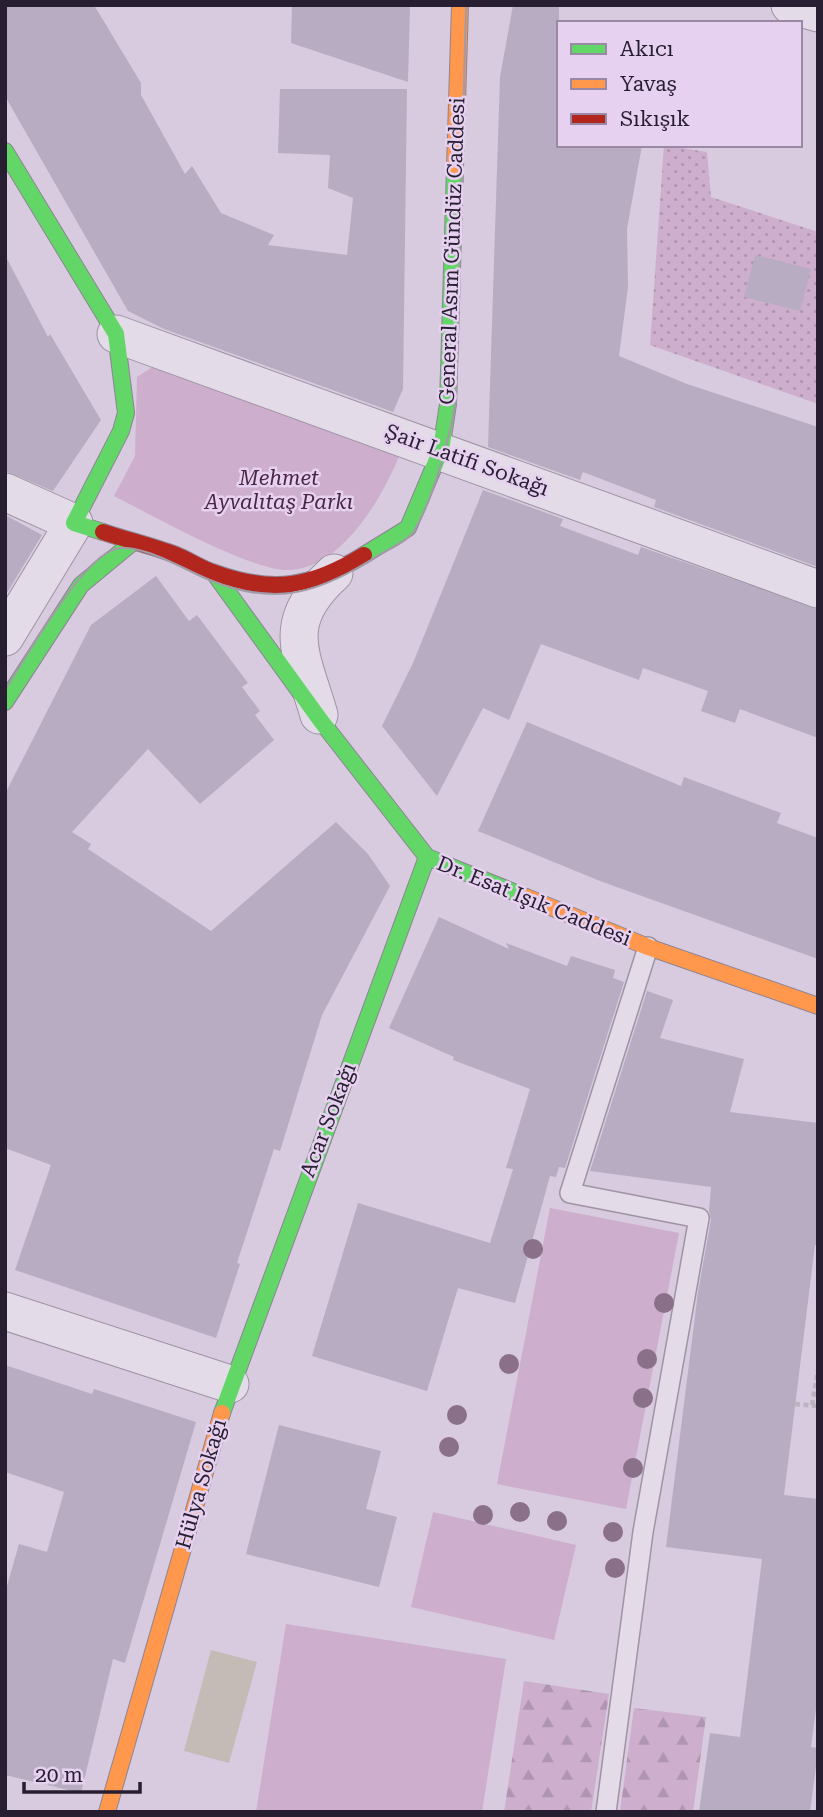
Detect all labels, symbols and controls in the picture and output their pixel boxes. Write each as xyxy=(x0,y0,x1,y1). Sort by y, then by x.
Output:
legend xyxy=(557,21,802,147)
text: Akıcı xyxy=(620,37,674,61)
text: Yavaş xyxy=(620,72,677,96)
street label: General Asım Gündüz Caddesi xyxy=(435,97,469,405)
text: Sıkışık xyxy=(620,107,690,131)
street label: Şair Latifi Sokağı xyxy=(382,419,552,501)
park label: Mehmet Ayvalıtaş Parkı xyxy=(203,466,353,514)
street label: Dr. Esat Işık Caddesi xyxy=(433,851,635,951)
street label: Acar Sokağı xyxy=(295,1059,361,1181)
street label: Hülya Sokağı xyxy=(171,1416,231,1552)
scale bar xyxy=(24,1750,140,1794)
text: 20 m xyxy=(35,1763,83,1787)

